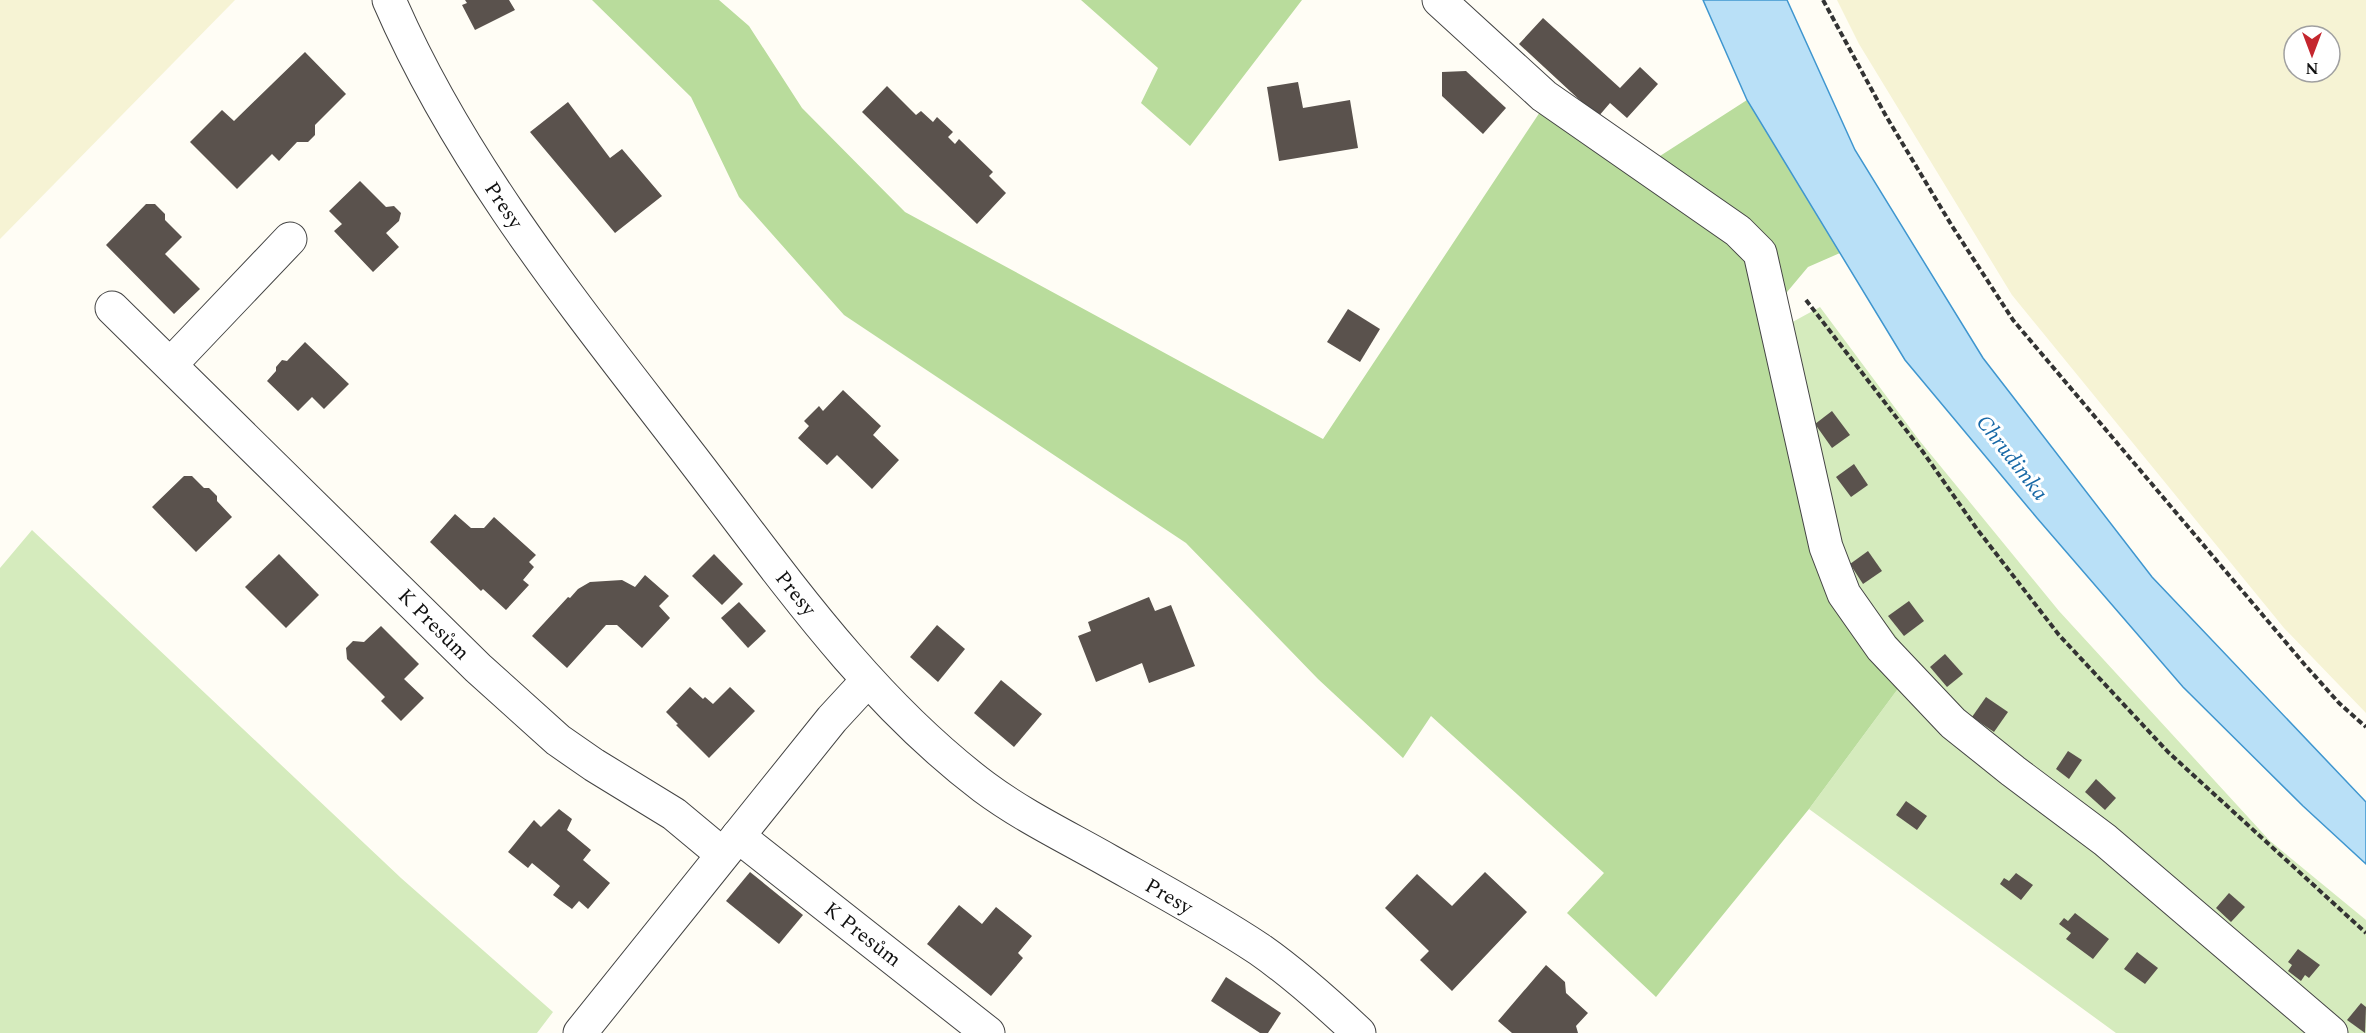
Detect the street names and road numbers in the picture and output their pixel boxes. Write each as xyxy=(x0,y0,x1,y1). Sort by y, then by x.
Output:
street label: Presy xyxy=(476,176,531,236)
street label: Presy xyxy=(767,564,824,624)
street label: K Presům xyxy=(390,581,477,668)
street label: Presy xyxy=(1138,870,1199,924)
street label: K Presům xyxy=(817,894,908,975)

